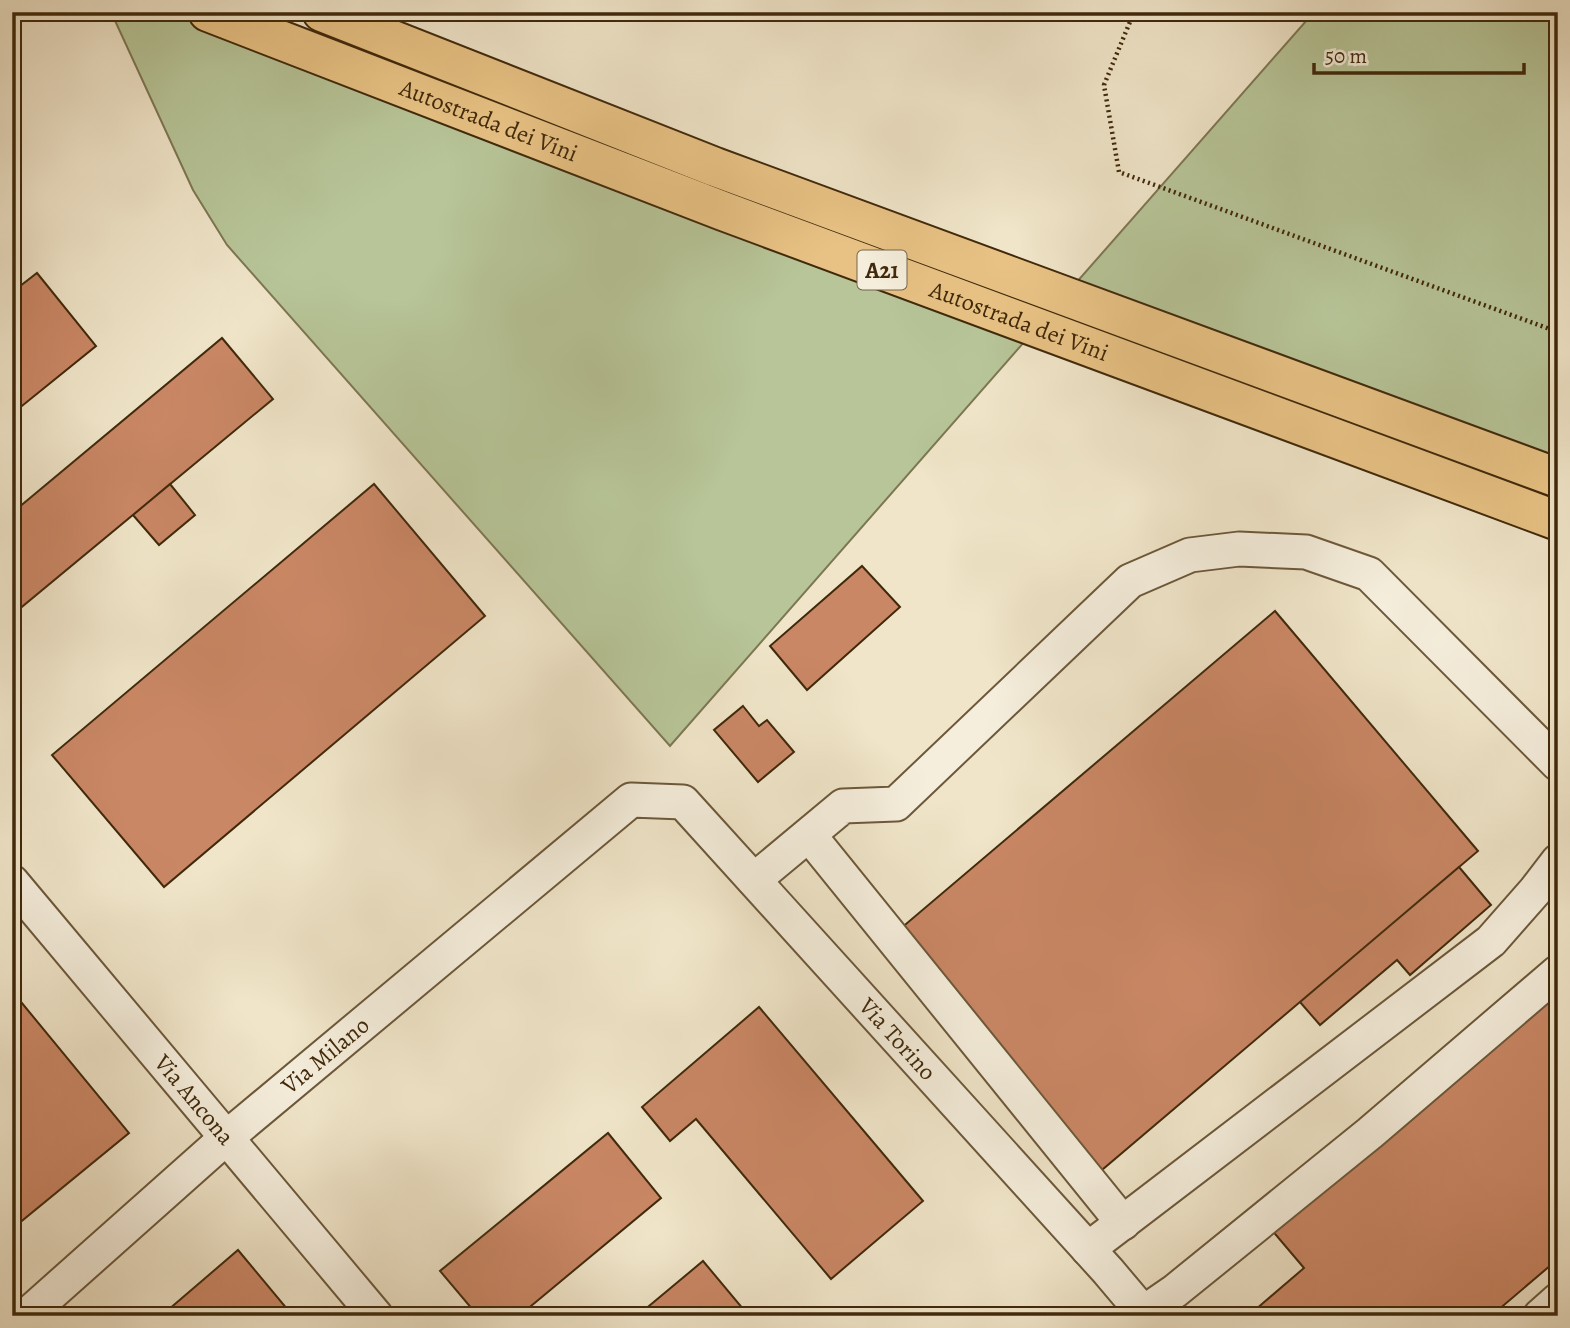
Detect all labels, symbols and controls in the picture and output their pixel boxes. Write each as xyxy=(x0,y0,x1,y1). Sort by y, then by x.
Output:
scale bar xyxy=(1314,32,1524,76)
text: 50 m xyxy=(1325,42,1367,70)
street label: Autostrada dei Vini xyxy=(394,71,582,169)
road number: A21 xyxy=(858,250,906,290)
street label: Autostrada dei Vini xyxy=(924,273,1113,369)
street label: Via Torino xyxy=(851,990,944,1087)
street label: Via Milano xyxy=(274,1009,376,1102)
street label: Via Ancona xyxy=(146,1047,242,1152)

